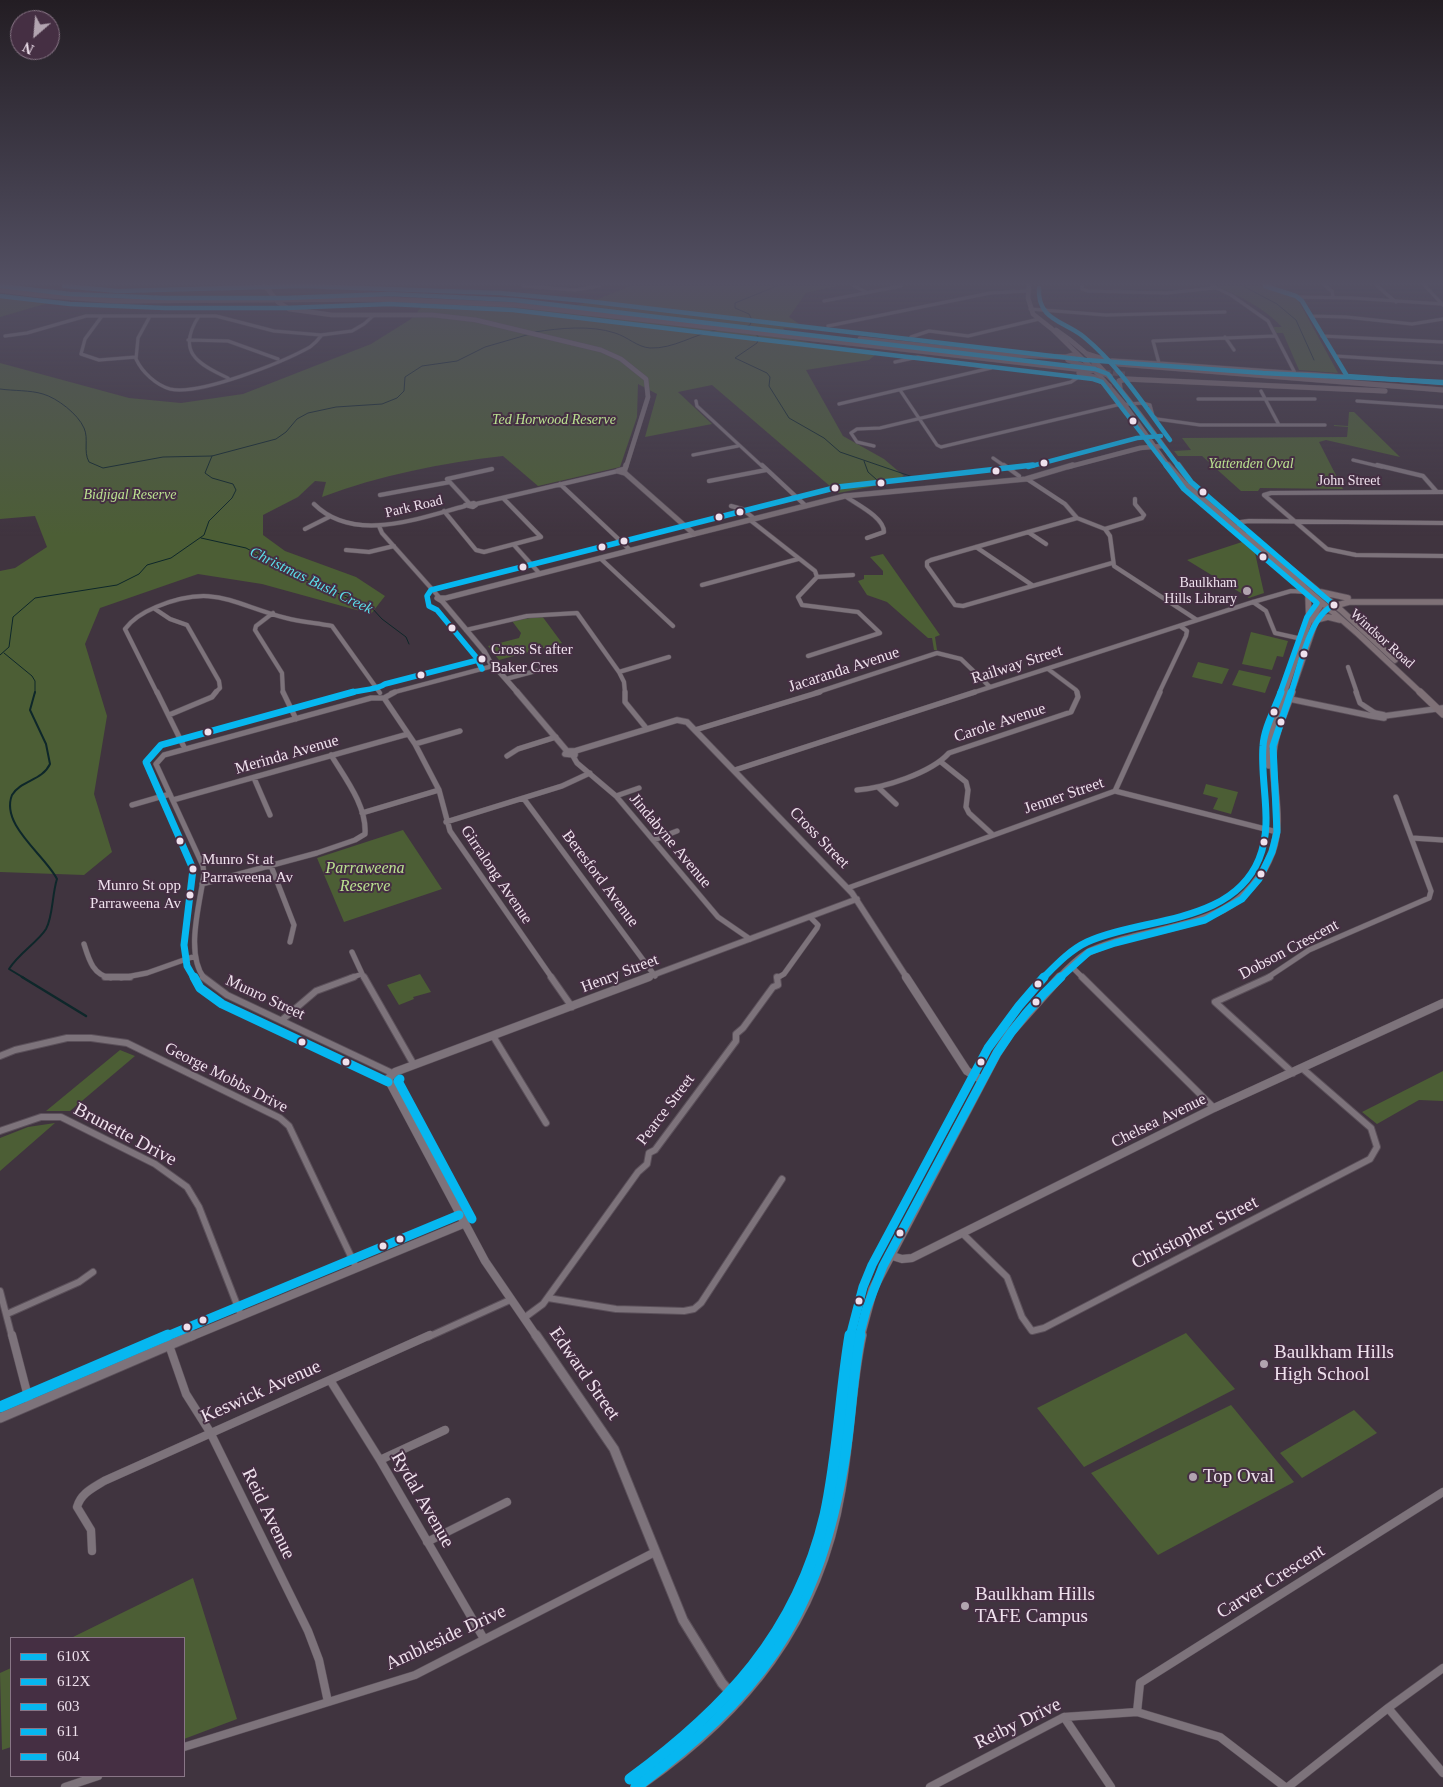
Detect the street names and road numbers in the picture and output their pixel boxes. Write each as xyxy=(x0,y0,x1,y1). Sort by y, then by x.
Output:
street label: John Street xyxy=(1318,473,1380,489)
street label: Park Road xyxy=(384,492,444,522)
street label: Windsor Road xyxy=(1346,606,1418,672)
street label: Railway Street xyxy=(969,641,1065,689)
street label: Jacaranda Avenue xyxy=(786,643,902,697)
street label: Carole Avenue xyxy=(952,699,1048,747)
street label: Merinda Avenue xyxy=(233,731,341,779)
street label: Jenner Street xyxy=(1022,773,1106,819)
street label: Jindabyne Avenue xyxy=(625,790,715,892)
street label: Cross Street xyxy=(785,803,853,873)
street label: Girralong Avenue xyxy=(456,822,536,928)
street label: Beresford Avenue xyxy=(558,827,642,931)
street label: Dobson Crescent xyxy=(1236,916,1342,984)
street label: Henry Street xyxy=(579,950,661,998)
street label: Munro Street xyxy=(222,971,308,1025)
street label: George Mobbs Drive xyxy=(161,1039,291,1117)
street label: Pearce Street xyxy=(633,1071,699,1149)
street label: Chelsea Avenue xyxy=(1108,1090,1210,1152)
street label: Brunette Drive xyxy=(70,1098,180,1172)
street label: Christopher Street xyxy=(1128,1191,1262,1275)
street label: Edward Street xyxy=(544,1323,624,1425)
street label: Keswick Avenue xyxy=(197,1355,325,1429)
street label: Rydal Avenue xyxy=(385,1448,459,1552)
street label: Reid Avenue xyxy=(236,1465,300,1563)
street label: Carver Crescent xyxy=(1213,1540,1329,1624)
street label: Ambleside Drive xyxy=(382,1600,510,1676)
street label: Reiby Drive xyxy=(971,1693,1065,1755)

